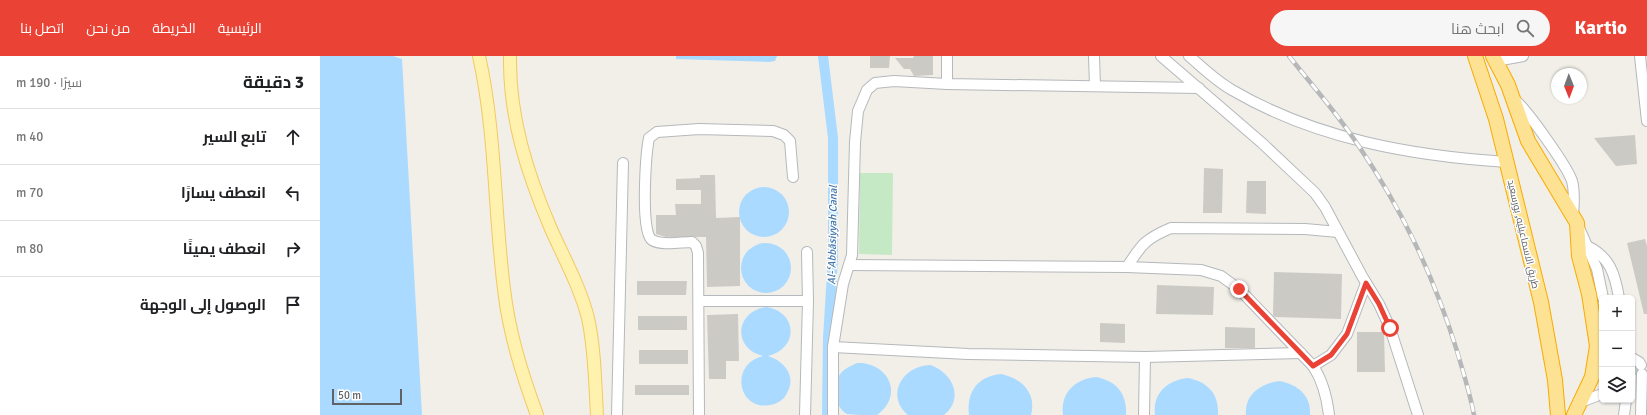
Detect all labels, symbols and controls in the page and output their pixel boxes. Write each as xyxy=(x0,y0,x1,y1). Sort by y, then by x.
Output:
search box xyxy=(1270,10,1550,46)
text: Kartio xyxy=(1574,16,1627,40)
icon: search xyxy=(1514,17,1536,39)
text: اتصل بنا xyxy=(20,20,64,37)
text: من نحن xyxy=(86,20,130,37)
text: الخريطة xyxy=(152,20,196,37)
text: الرئيسية xyxy=(218,20,262,37)
text: ابحث هنا xyxy=(1451,20,1504,38)
north arrow xyxy=(1551,68,1587,104)
text: 3 دقيقة xyxy=(243,72,304,93)
text: سيرًا · 190 m xyxy=(16,75,82,91)
icon: ahead xyxy=(282,126,304,148)
text: تابع السير xyxy=(203,128,266,146)
text: 40 m xyxy=(16,129,43,145)
street label: طريق الاسماعيليه, بورسعيد xyxy=(1505,178,1541,290)
icon: left xyxy=(282,182,304,204)
text: انعطف يسارًا xyxy=(181,184,266,202)
text: 70 m xyxy=(16,185,43,201)
water label: Al-ʿAbbāsiyyah Canal xyxy=(825,185,840,285)
icon: right xyxy=(282,238,304,260)
text: انعطف يمينًا xyxy=(183,240,266,258)
text: 80 m xyxy=(16,241,43,257)
route end xyxy=(1230,280,1248,298)
icon: arrive xyxy=(282,294,304,316)
map controls xyxy=(1599,295,1635,403)
button: + xyxy=(1599,295,1635,331)
text: الوصول إلى الوجهة xyxy=(140,296,266,314)
route start xyxy=(1381,319,1399,337)
button: − xyxy=(1599,331,1635,367)
button: layers xyxy=(1599,367,1635,403)
scale bar xyxy=(332,387,402,406)
text: 50 m xyxy=(338,389,361,402)

